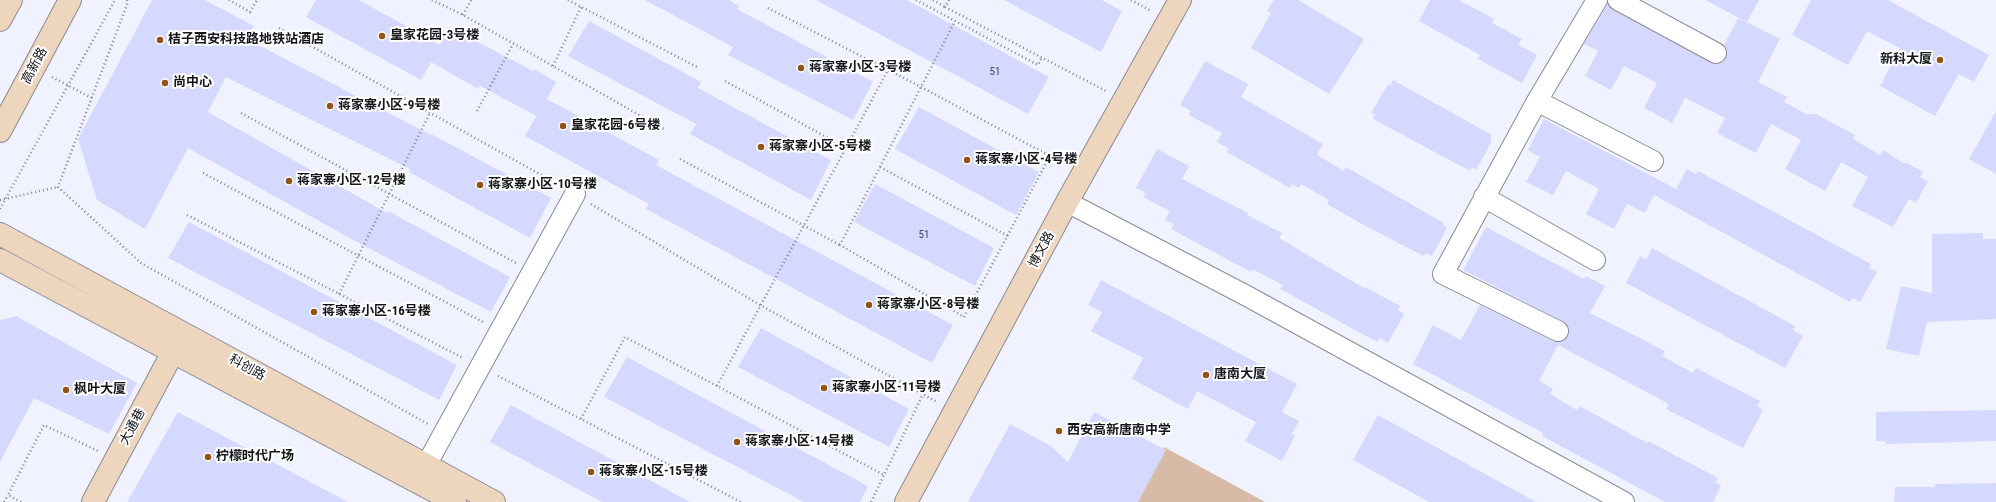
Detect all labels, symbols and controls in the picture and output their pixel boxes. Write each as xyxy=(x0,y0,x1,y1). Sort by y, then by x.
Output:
place label: 皇家花园-3号楼 xyxy=(390,28,479,44)
marker: 皇家花园-3号楼 xyxy=(377,31,387,41)
place label: 桔子西安科技路地铁站酒店 xyxy=(168,32,324,48)
marker: 桔子西安科技路地铁站酒店 xyxy=(155,35,165,45)
street label: 高新路 xyxy=(19,45,51,87)
place label: 新科大厦 xyxy=(1880,52,1932,68)
marker: 新科大厦 xyxy=(1935,55,1945,65)
place label: 蒋家寨小区-3号楼 xyxy=(809,60,911,76)
marker: 蒋家寨小区-3号楼 xyxy=(796,63,806,73)
house number: 51 xyxy=(990,65,1000,79)
place label: 尚中心 xyxy=(173,75,212,91)
marker: 尚中心 xyxy=(160,78,170,88)
place label: 蒋家寨小区-9号楼 xyxy=(338,98,440,114)
marker: 蒋家寨小区-9号楼 xyxy=(325,101,335,111)
place label: 皇家花园-6号楼 xyxy=(571,118,660,134)
marker: 皇家花园-6号楼 xyxy=(558,121,568,131)
place label: 蒋家寨小区-5号楼 xyxy=(769,139,871,155)
marker: 蒋家寨小区-5号楼 xyxy=(756,142,766,152)
place label: 蒋家寨小区-4号楼 xyxy=(975,152,1077,168)
marker: 蒋家寨小区-4号楼 xyxy=(962,155,972,165)
place label: 蒋家寨小区-12号楼 xyxy=(297,173,406,189)
marker: 蒋家寨小区-12号楼 xyxy=(284,176,294,186)
place label: 蒋家寨小区-10号楼 xyxy=(488,177,597,193)
marker: 蒋家寨小区-10号楼 xyxy=(475,180,485,190)
house number: 51 xyxy=(919,228,929,242)
street label: 博文路 xyxy=(1026,229,1058,271)
place label: 蒋家寨小区-8号楼 xyxy=(877,297,979,313)
marker: 蒋家寨小区-8号楼 xyxy=(864,300,874,310)
place label: 蒋家寨小区-16号楼 xyxy=(322,304,431,320)
marker: 蒋家寨小区-16号楼 xyxy=(309,307,319,317)
street label: 科创路 xyxy=(226,352,268,384)
place label: 唐南大厦 xyxy=(1214,367,1266,383)
marker: 唐南大厦 xyxy=(1201,370,1211,380)
place label: 蒋家寨小区-11号楼 xyxy=(832,380,941,396)
place label: 枫叶大厦 xyxy=(74,382,126,398)
marker: 蒋家寨小区-11号楼 xyxy=(819,383,829,393)
marker: 枫叶大厦 xyxy=(61,385,71,395)
street label: 大通巷 xyxy=(117,406,149,448)
place label: 西安高新唐南中学 xyxy=(1067,423,1171,439)
marker: 西安高新唐南中学 xyxy=(1054,426,1064,436)
place label: 蒋家寨小区-14号楼 xyxy=(745,434,854,450)
marker: 蒋家寨小区-14号楼 xyxy=(732,437,742,447)
place label: 柠檬时代广场 xyxy=(216,449,294,465)
marker: 柠檬时代广场 xyxy=(203,452,213,462)
place label: 蒋家寨小区-15号楼 xyxy=(599,464,708,480)
marker: 蒋家寨小区-15号楼 xyxy=(586,467,596,477)

